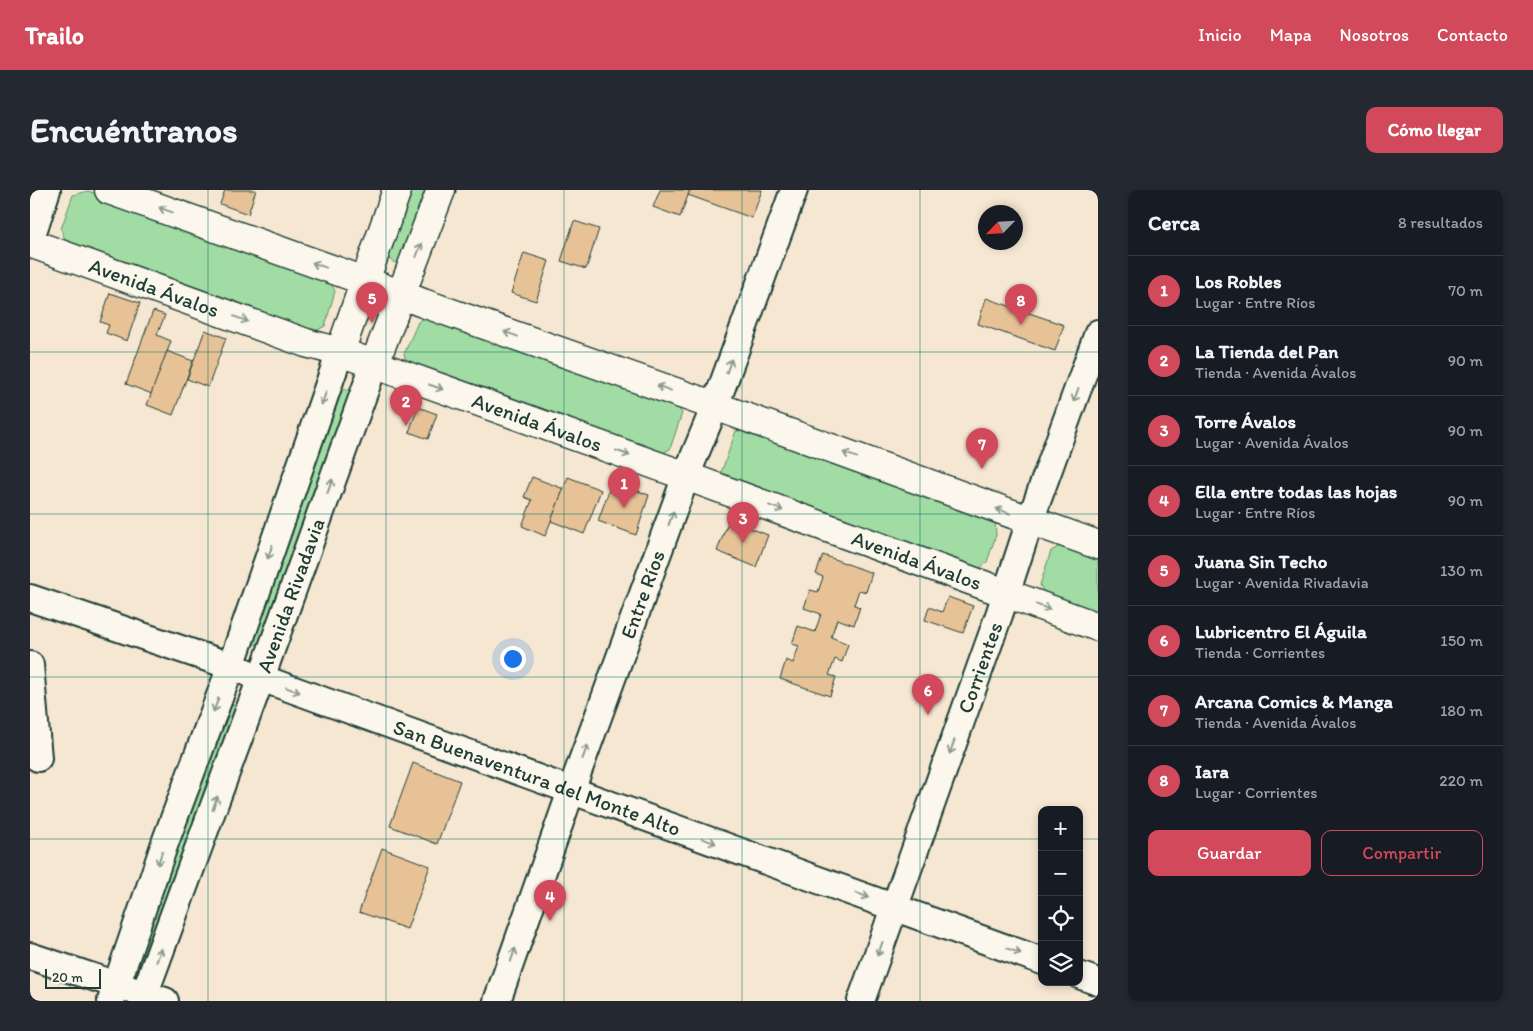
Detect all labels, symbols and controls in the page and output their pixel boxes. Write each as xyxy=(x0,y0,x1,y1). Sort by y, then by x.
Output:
text: Trailo xyxy=(25,21,84,50)
text: Inicio xyxy=(1198,24,1242,46)
text: Mapa xyxy=(1270,24,1312,46)
text: Nosotros xyxy=(1340,24,1409,46)
text: Contacto xyxy=(1437,24,1508,46)
button: Cómo llegar xyxy=(1366,107,1503,153)
text: Encuéntranos xyxy=(30,109,238,151)
one-way arrow xyxy=(159,205,174,214)
north arrow xyxy=(978,205,1023,250)
text: Cerca xyxy=(1148,210,1200,235)
text: 8 resultados xyxy=(1398,213,1483,232)
one-way arrow xyxy=(415,243,424,258)
street label: Avenida Ávalos xyxy=(86,253,223,322)
one-way arrow xyxy=(312,259,328,269)
text: Los Robles xyxy=(1195,270,1281,293)
text: 1 xyxy=(1160,281,1168,300)
text: 70 m xyxy=(1448,281,1483,300)
pin: 5 xyxy=(356,282,388,323)
pin: 8 xyxy=(1005,284,1037,325)
text: Lugar · Entre Ríos xyxy=(1195,293,1315,312)
one-way arrow xyxy=(232,315,248,324)
one-way arrow xyxy=(504,329,519,338)
text: La Tienda del Pan xyxy=(1195,340,1338,363)
text: 2 xyxy=(1160,351,1168,370)
text: 90 m xyxy=(1448,351,1483,370)
one-way arrow xyxy=(725,359,734,374)
text: Tienda · Avenida Ávalos xyxy=(1195,363,1356,382)
one-way arrow xyxy=(428,383,444,392)
one-way arrow xyxy=(657,383,672,392)
pin: 2 xyxy=(390,385,422,426)
street label: Avenida Ávalos xyxy=(469,387,606,457)
one-way arrow xyxy=(1070,387,1080,403)
one-way arrow xyxy=(319,390,328,406)
text: Torre Ávalos xyxy=(1195,410,1296,433)
text: 3 xyxy=(1160,421,1168,440)
text: 90 m xyxy=(1448,421,1483,440)
pin: 7 xyxy=(966,428,998,469)
text: Lugar · Avenida Ávalos xyxy=(1195,433,1349,452)
one-way arrow xyxy=(614,449,630,458)
one-way arrow xyxy=(843,450,858,459)
pin: 1 xyxy=(608,467,640,508)
one-way arrow xyxy=(326,478,335,494)
text: Ella entre todas las hojas xyxy=(1195,480,1397,503)
text: 4 xyxy=(1159,491,1169,510)
text: 90 m xyxy=(1448,491,1483,510)
pin: 3 xyxy=(727,502,759,543)
text: Lugar · Entre Ríos xyxy=(1195,503,1315,522)
one-way arrow xyxy=(767,504,783,513)
one-way arrow xyxy=(995,506,1011,515)
one-way arrow xyxy=(667,510,676,526)
street label: Avenida Rivadavia xyxy=(251,515,330,676)
street label: Avenida Ávalos xyxy=(849,525,985,595)
one-way arrow xyxy=(265,544,274,559)
street label: Entre Ríos xyxy=(615,546,670,642)
text: Juana Sin Techo xyxy=(1195,550,1327,573)
text: 5 xyxy=(1160,561,1168,580)
text: 130 m xyxy=(1440,561,1483,580)
text: Lugar · Avenida Rivadavia xyxy=(1195,573,1369,592)
one-way arrow xyxy=(1035,603,1050,612)
street label: Corrientes xyxy=(952,618,1008,717)
text: Lubricentro El Águila xyxy=(1195,620,1367,643)
text: 6 xyxy=(1160,631,1168,650)
text: 150 m xyxy=(1440,631,1483,650)
text: Tienda · Corrientes xyxy=(1195,643,1325,662)
your location xyxy=(500,646,526,672)
pin: 6 xyxy=(912,674,944,715)
one-way arrow xyxy=(285,686,300,695)
text: Arcana Comics & Manga xyxy=(1195,690,1393,713)
one-way arrow xyxy=(211,697,220,712)
text: 7 xyxy=(1160,701,1168,720)
text: 180 m xyxy=(1440,701,1483,720)
text: Tienda · Avenida Ávalos xyxy=(1195,713,1356,732)
street label: San Buenaventura del Monte Alto xyxy=(390,714,684,841)
one-way arrow xyxy=(947,739,956,754)
one-way arrow xyxy=(581,745,590,760)
text: Iara xyxy=(1195,760,1229,783)
text: 8 xyxy=(1160,771,1168,790)
text: 220 m xyxy=(1439,771,1483,790)
text: Lugar · Corrientes xyxy=(1195,783,1317,802)
one-way arrow xyxy=(211,796,220,811)
map controls xyxy=(1038,806,1083,986)
button: + xyxy=(1038,806,1083,851)
button: Guardar xyxy=(1148,830,1311,876)
button: Compartir xyxy=(1321,830,1483,876)
one-way arrow xyxy=(701,836,717,846)
one-way arrow xyxy=(155,849,164,865)
button: − xyxy=(1038,851,1083,896)
pin: 4 xyxy=(534,880,566,921)
one-way arrow xyxy=(853,891,869,900)
button: locate xyxy=(1038,896,1083,941)
one-way arrow xyxy=(875,941,884,956)
button: layers xyxy=(1038,941,1083,986)
one-way arrow xyxy=(1006,947,1021,956)
one-way arrow xyxy=(155,948,164,963)
one-way arrow xyxy=(509,948,518,963)
scale bar xyxy=(45,966,101,989)
text: 20 m xyxy=(52,969,83,986)

